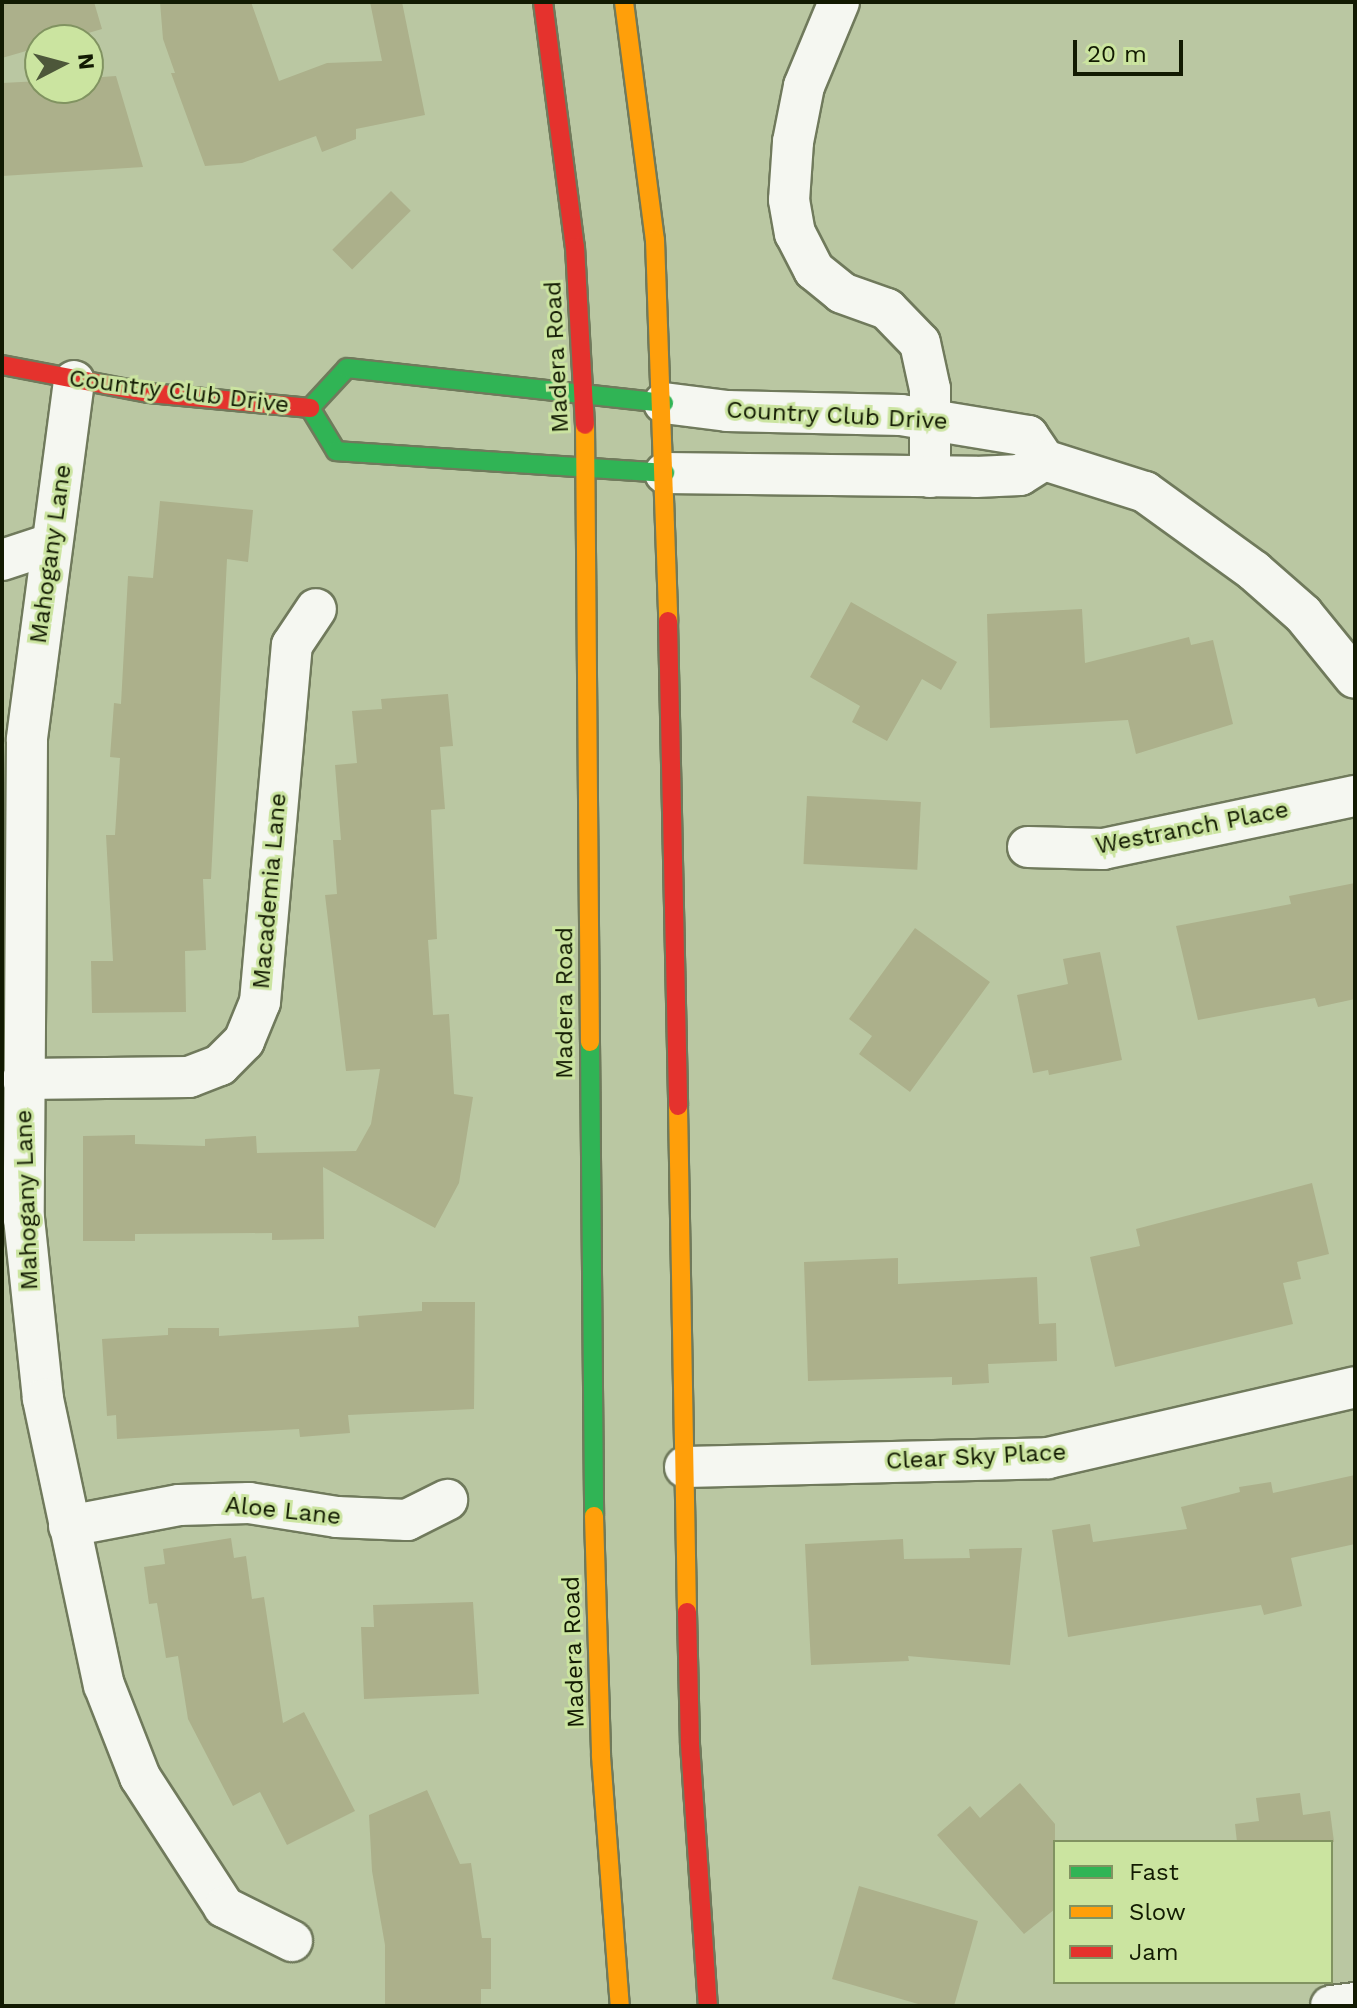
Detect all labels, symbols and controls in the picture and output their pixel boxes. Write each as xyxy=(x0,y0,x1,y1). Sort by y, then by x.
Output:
north arrow xyxy=(24,24,104,104)
scale bar xyxy=(1077,24,1187,74)
text: 20 m xyxy=(1087,40,1147,68)
text: N xyxy=(73,52,100,71)
street label: Madera Road xyxy=(539,280,575,434)
street label: Country Club Drive xyxy=(67,364,291,420)
street label: Country Club Drive xyxy=(725,396,949,436)
street label: Mahogany Lane xyxy=(24,462,78,646)
street label: Macademia Lane xyxy=(247,791,293,991)
street label: Westranch Place xyxy=(1093,795,1291,861)
street label: Madera Road xyxy=(551,927,579,1079)
street label: Mahogany Lane xyxy=(9,1109,45,1291)
street label: Clear Sky Place xyxy=(885,1438,1067,1476)
street label: Aloe Lane xyxy=(224,1491,342,1531)
street label: Madera Road xyxy=(557,1575,591,1729)
legend xyxy=(1053,1840,1333,1984)
text: Fast xyxy=(1129,1858,1179,1886)
text: Slow xyxy=(1129,1898,1186,1926)
text: Jam xyxy=(1129,1938,1179,1966)

